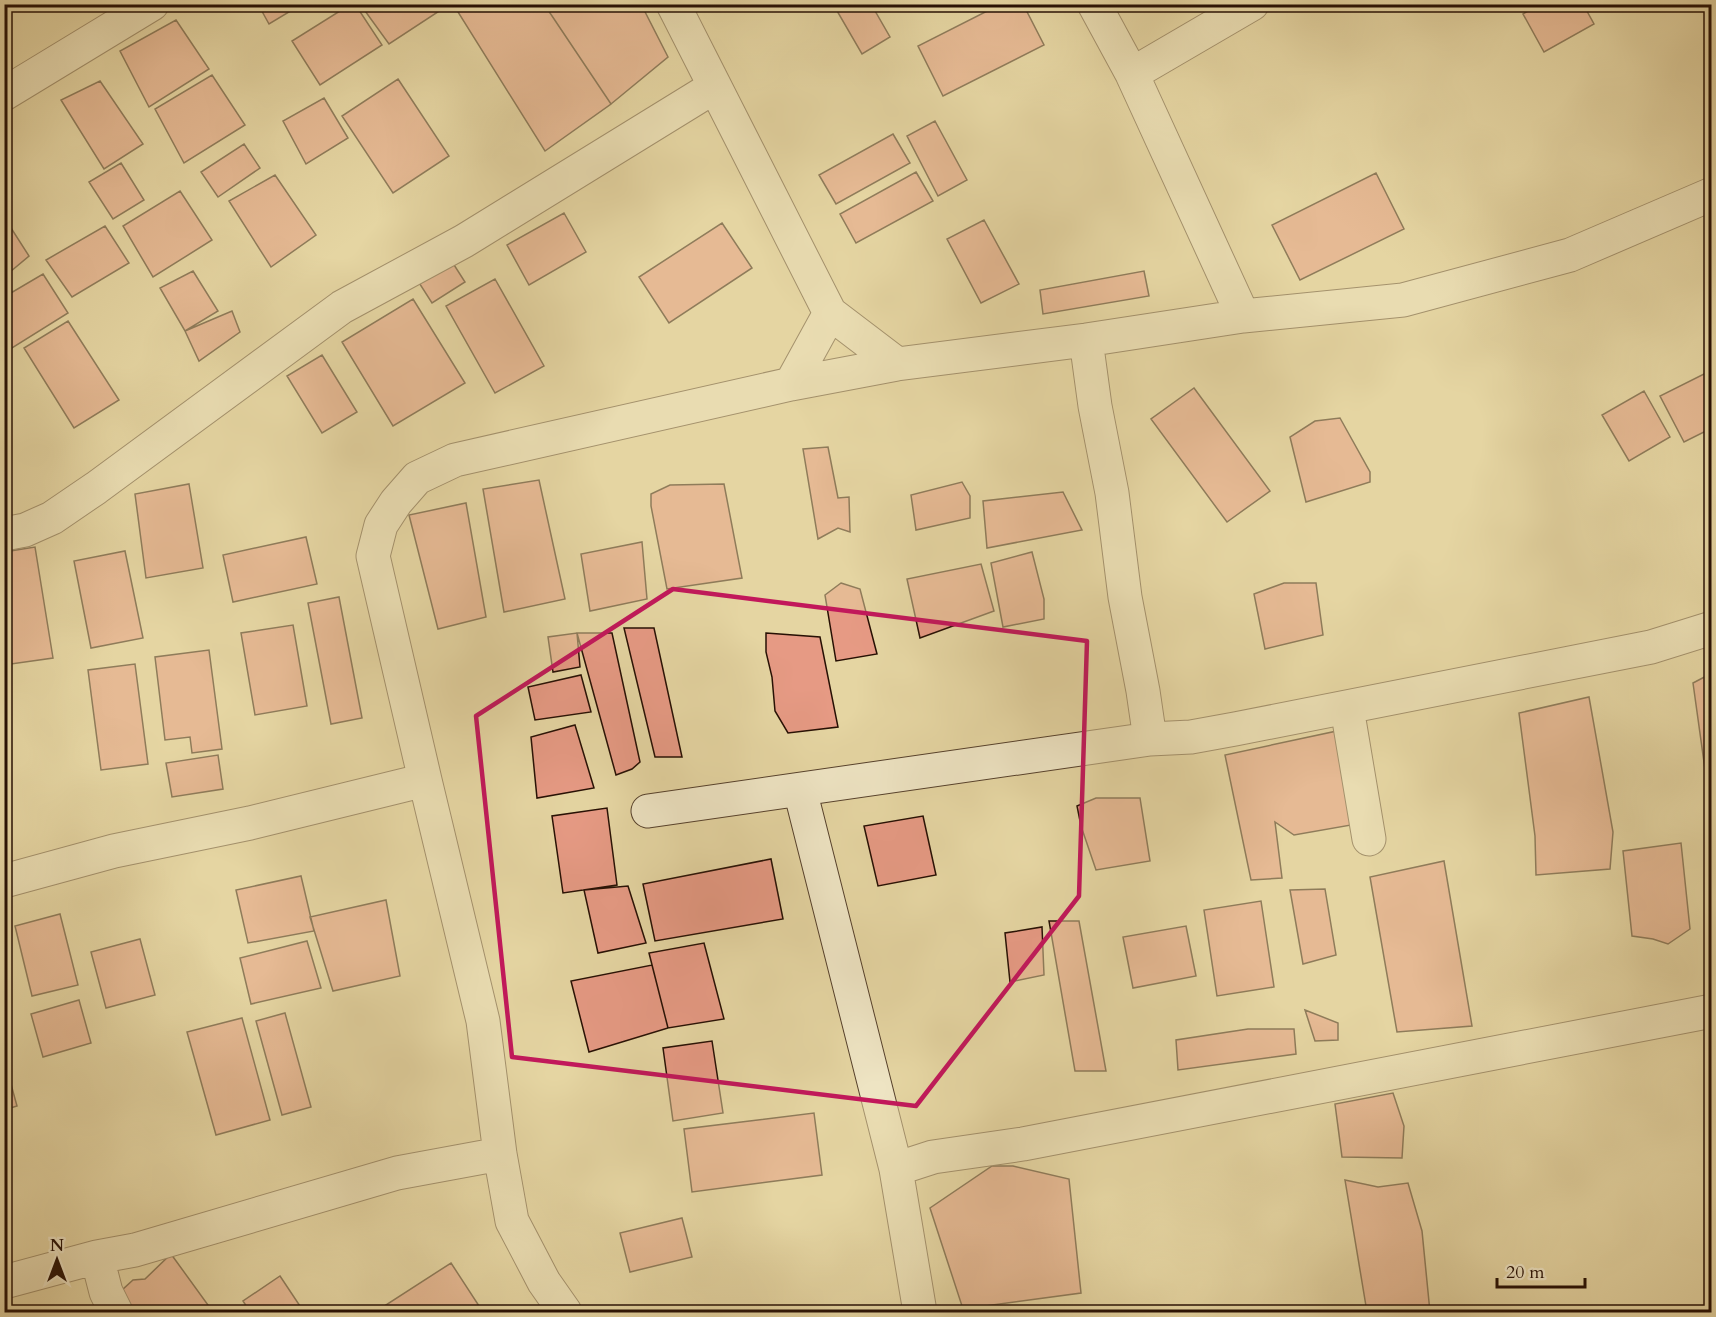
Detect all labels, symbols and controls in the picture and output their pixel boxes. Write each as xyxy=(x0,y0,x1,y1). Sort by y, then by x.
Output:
north arrow xyxy=(27,1230,87,1290)
text: N xyxy=(50,1235,64,1257)
scale bar xyxy=(1497,1251,1586,1289)
text: 20 m xyxy=(1506,1260,1545,1285)

